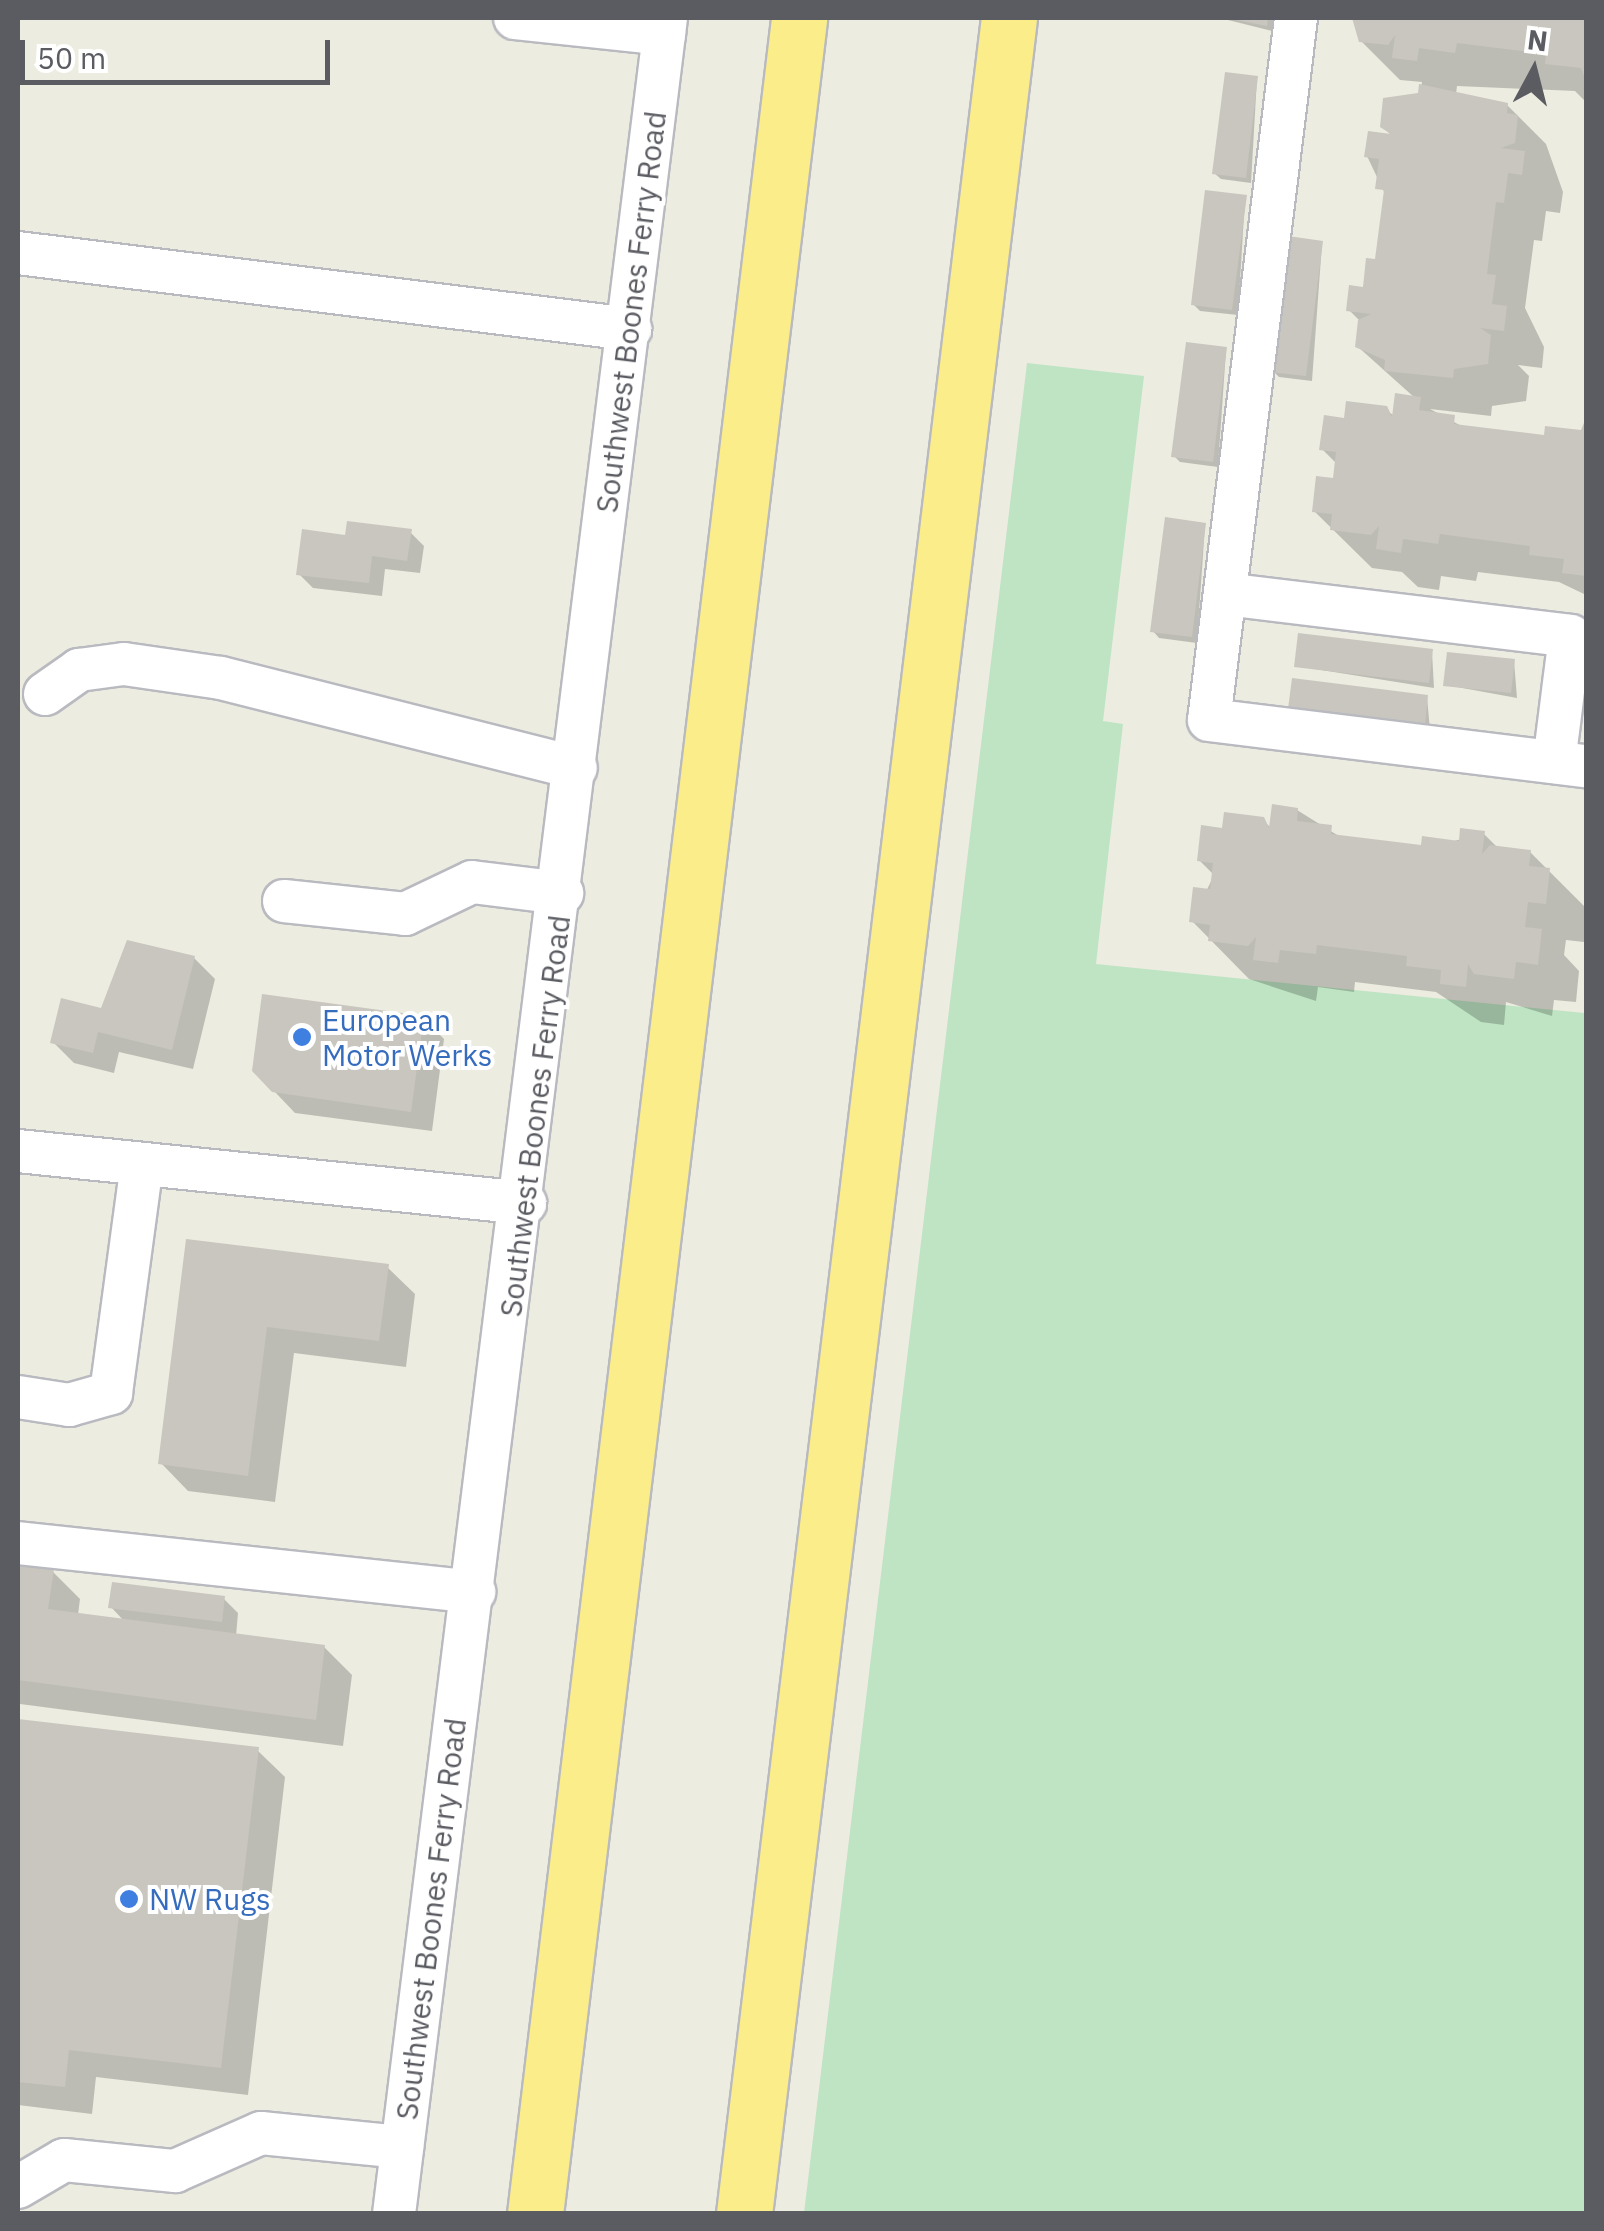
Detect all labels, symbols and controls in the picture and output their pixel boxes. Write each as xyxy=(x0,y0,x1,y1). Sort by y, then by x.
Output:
scale bar xyxy=(25,20,335,82)
north arrow xyxy=(1484,20,1584,120)
text: N xyxy=(1525,20,1550,59)
text: 50 m xyxy=(37,38,106,77)
street label: Southwest Boones Ferry Road xyxy=(588,109,674,515)
street label: Southwest Boones Ferry Road xyxy=(492,913,578,1319)
place label: European Motor Werks xyxy=(322,1002,492,1072)
marker: European Motor Werks xyxy=(291,1026,313,1048)
street label: Southwest Boones Ferry Road xyxy=(388,1716,474,2122)
place label: NW Rugs xyxy=(149,1881,271,1917)
marker: NW Rugs xyxy=(118,1888,140,1910)

